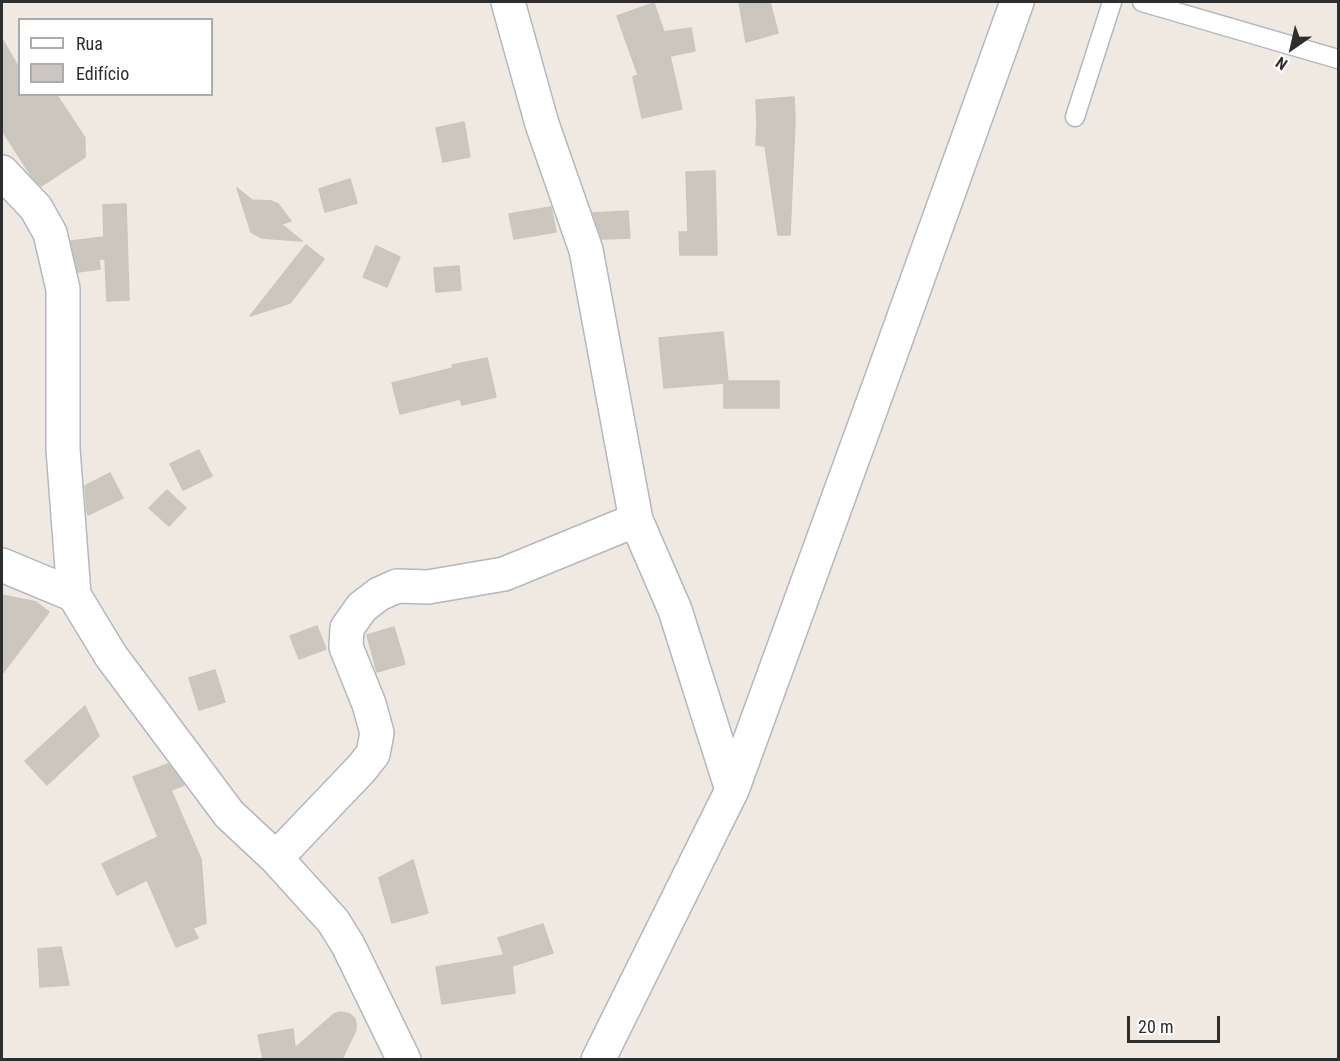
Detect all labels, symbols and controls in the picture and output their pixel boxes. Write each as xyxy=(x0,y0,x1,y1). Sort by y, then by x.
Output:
legend xyxy=(18,18,213,96)
north arrow xyxy=(1262,18,1322,78)
text: Rua xyxy=(76,33,103,54)
text: N xyxy=(1272,53,1291,74)
text: Edifício xyxy=(76,63,129,84)
scale bar xyxy=(1130,1004,1223,1042)
text: 20 m xyxy=(1138,1016,1173,1037)

